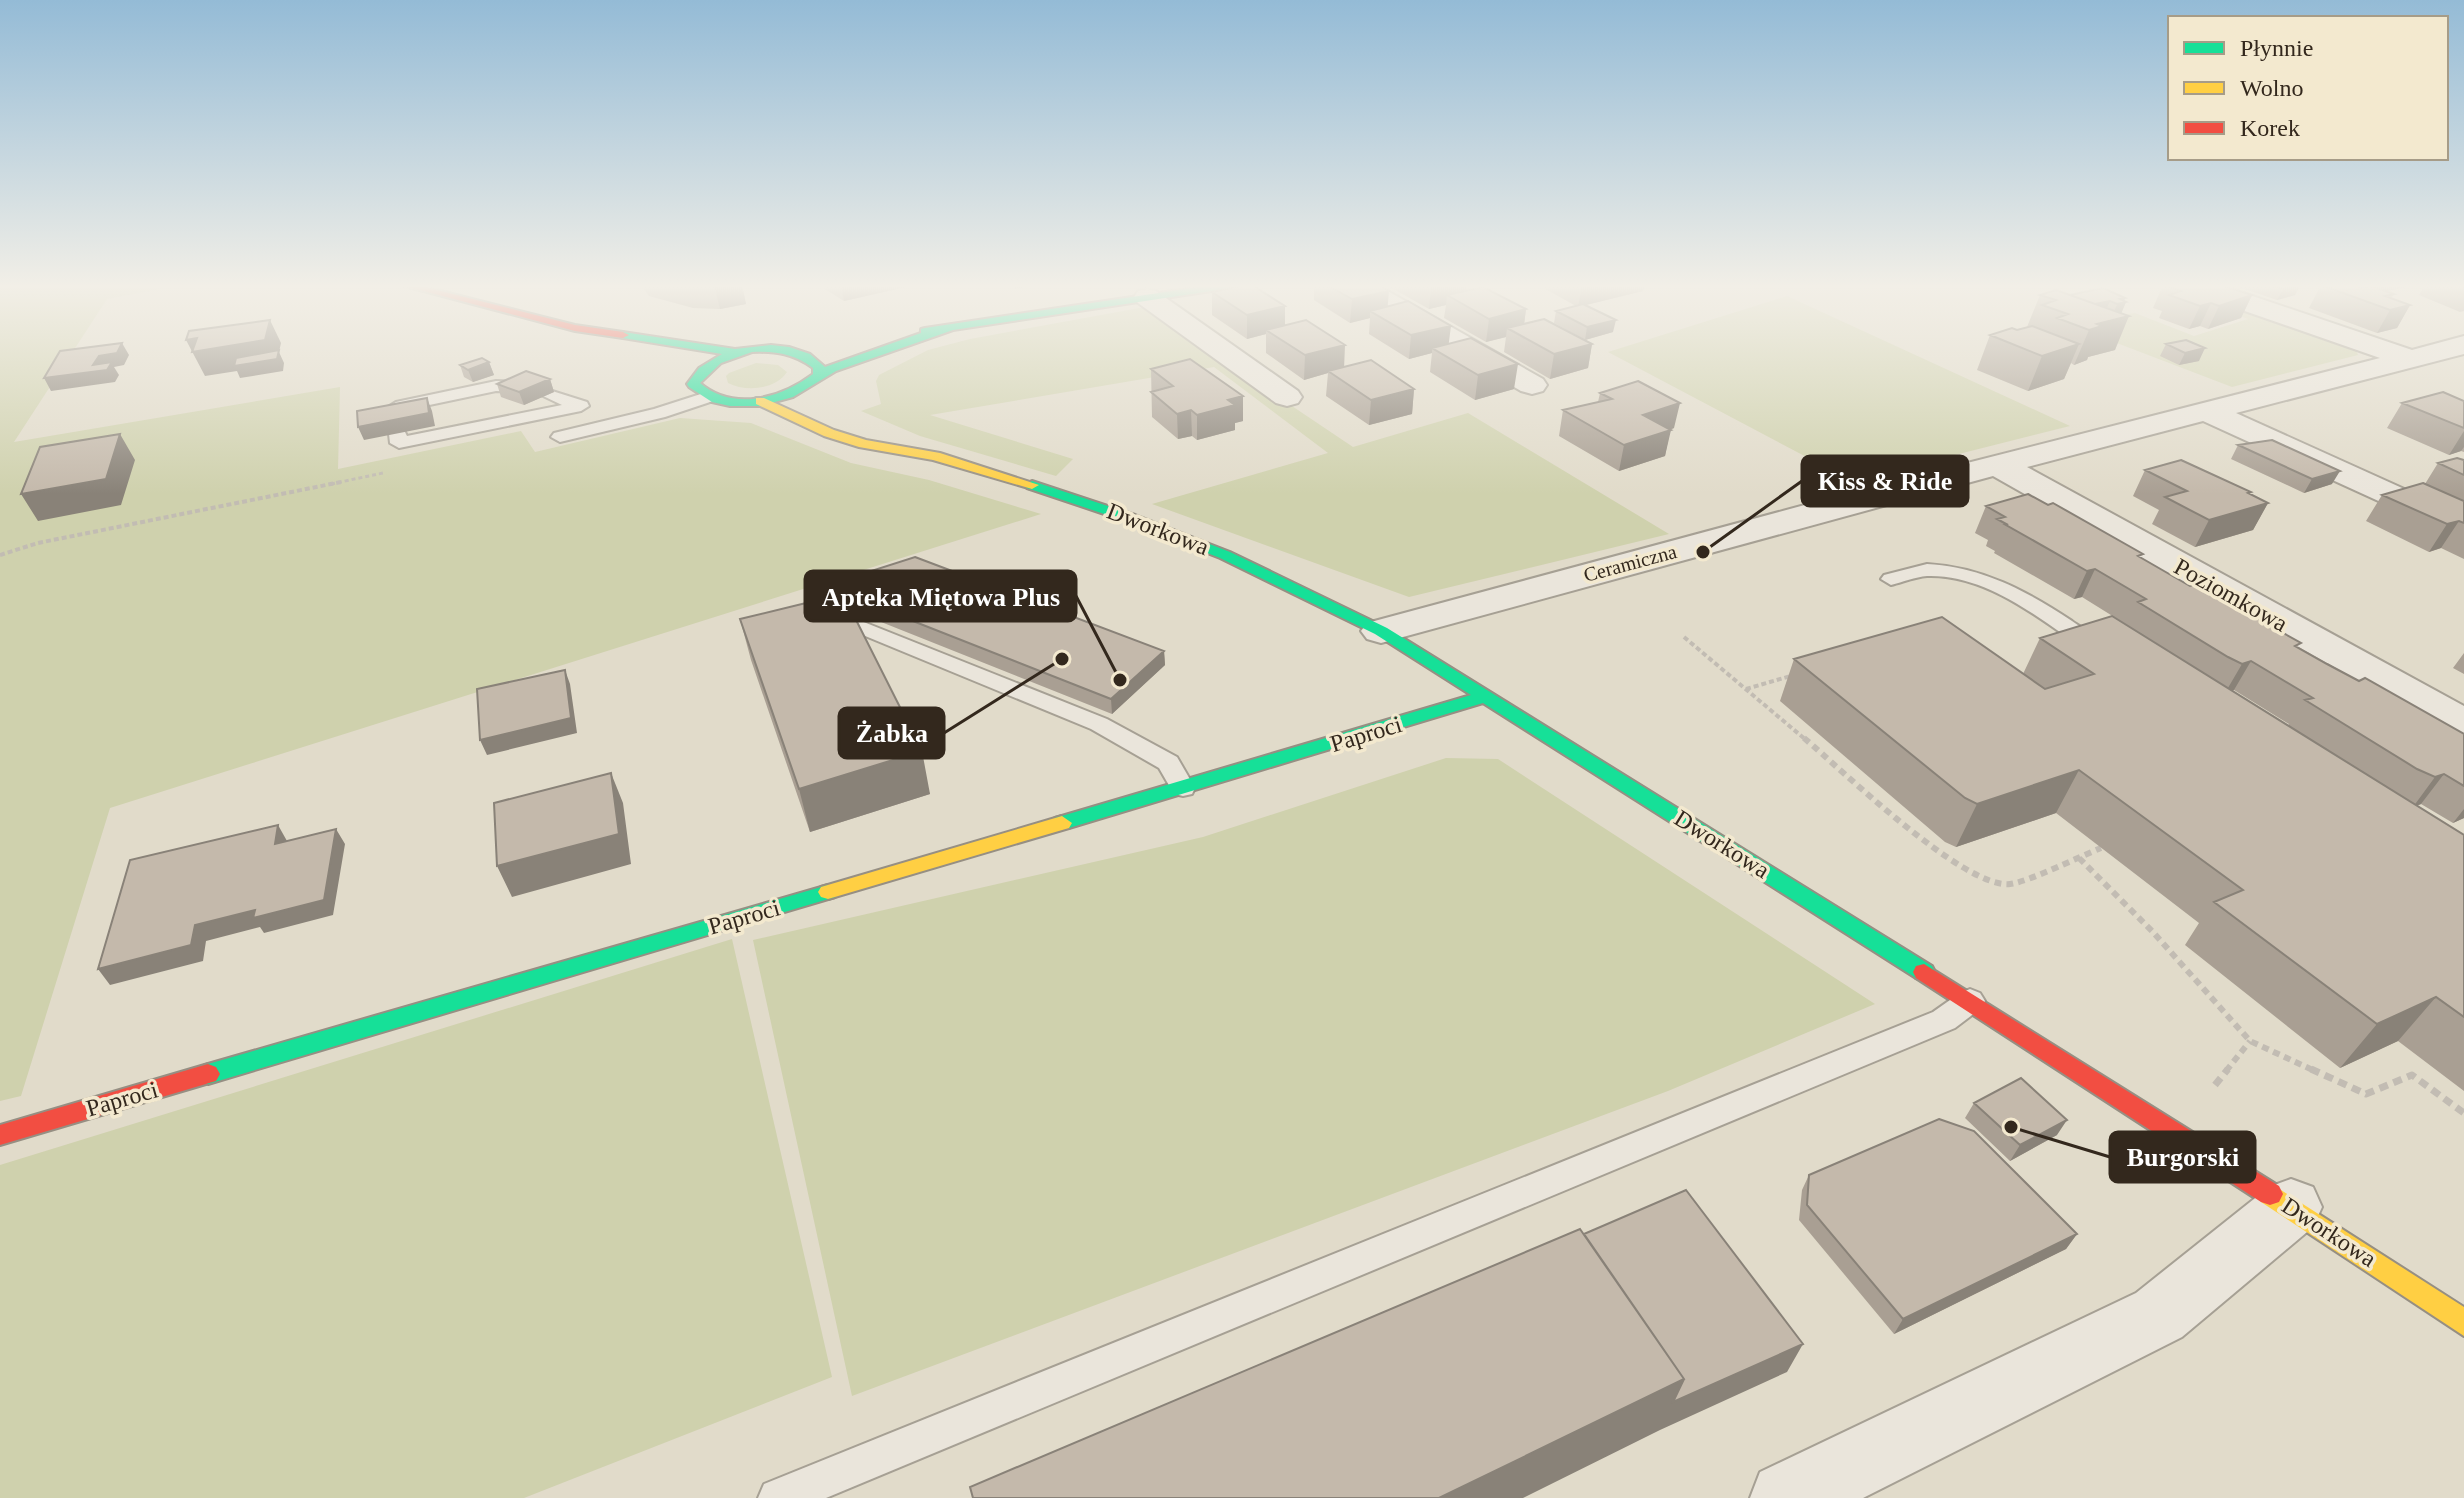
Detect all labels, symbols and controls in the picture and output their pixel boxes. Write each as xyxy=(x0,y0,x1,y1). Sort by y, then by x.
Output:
legend xyxy=(2168,16,2448,160)
text: Płynnie xyxy=(2240,35,2313,61)
text: Wolno xyxy=(2240,75,2303,101)
text: Korek xyxy=(2240,115,2300,141)
callout: Kiss & Ride xyxy=(1802,456,1968,506)
text: Kiss & Ride xyxy=(1818,467,1952,496)
street label: Dworkowa xyxy=(1104,498,1213,560)
street label: Ceramiczna xyxy=(1581,540,1679,586)
street label: Poziomkowa xyxy=(2170,553,2292,637)
callout: Apteka Miętowa Plus xyxy=(805,571,1076,621)
text: Apteka Miętowa Plus xyxy=(822,583,1060,612)
callout: Żabka xyxy=(839,708,944,758)
street label: Paproci xyxy=(1327,711,1405,757)
text: Żabka xyxy=(856,719,928,748)
street label: Dworkowa xyxy=(1670,805,1774,883)
street label: Paproci xyxy=(705,894,783,940)
street label: Paproci xyxy=(83,1076,161,1122)
callout: Burgorski xyxy=(2110,1132,2255,1182)
text: Burgorski xyxy=(2127,1143,2239,1172)
street label: Dworkowa xyxy=(2277,1192,2381,1272)

